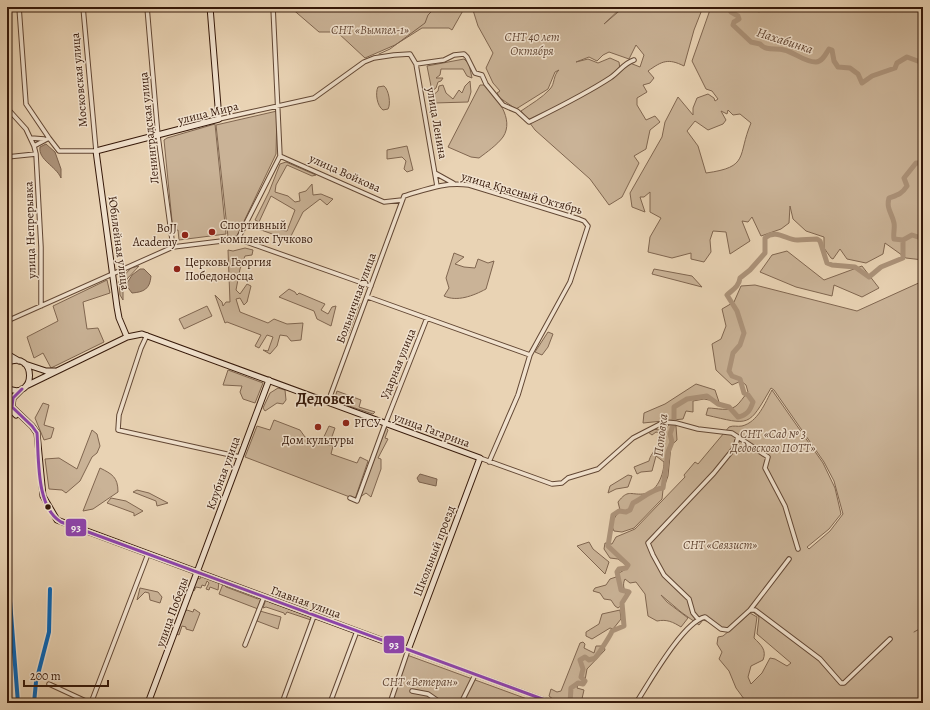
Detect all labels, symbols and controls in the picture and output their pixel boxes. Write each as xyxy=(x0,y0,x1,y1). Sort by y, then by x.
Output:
park label: СНТ «Вымпел-1» xyxy=(331,22,409,38)
water label: Нахабинка xyxy=(754,23,815,58)
park label: СНТ 40 лет Октября xyxy=(504,29,560,59)
street label: Московская улица xyxy=(67,32,91,128)
street label: Ленинградская улица xyxy=(135,71,163,185)
street label: улица Ленина xyxy=(423,85,451,161)
street label: улица Мира xyxy=(175,98,240,128)
street label: улица Войкова xyxy=(306,150,384,196)
street label: улица Красный Октябрь xyxy=(459,168,585,218)
street label: улица Непрерывка xyxy=(20,181,40,280)
street label: Юбилейная улица xyxy=(104,195,134,292)
place label: Спортивный комплекс Гучково xyxy=(220,217,313,247)
place label: BoJJ Academy xyxy=(132,220,178,250)
marker: Спортивный комплекс Гучково xyxy=(207,227,217,237)
marker: BoJJ Academy xyxy=(180,230,190,240)
street label: Больничная улица xyxy=(332,250,380,346)
place label: Церковь Георгия Победоносца xyxy=(185,254,272,284)
marker: Церковь Георгия Победоносца xyxy=(172,264,182,274)
street label: Ударная улица xyxy=(377,326,420,402)
district label: Дедовск xyxy=(296,388,354,410)
street label: улица Гагарина xyxy=(391,408,473,451)
water label: Поповка xyxy=(649,413,672,457)
place label: РГСУ xyxy=(354,415,381,431)
marker: РГСУ xyxy=(341,418,351,428)
marker: Дом культуры xyxy=(313,422,323,432)
park label: СНТ «Сад № 3 Дедовского ПОТТ» xyxy=(729,426,816,456)
place label: Дом культуры xyxy=(282,432,354,448)
street label: Клубная улица xyxy=(202,434,244,512)
unlabelled marker xyxy=(43,502,53,512)
street label: Школьный проезд xyxy=(409,503,459,599)
line badge: 93 xyxy=(65,518,87,537)
text: 93 xyxy=(71,520,81,535)
park label: СНТ «Связист» xyxy=(683,537,757,553)
street label: улица Победы xyxy=(152,575,192,650)
street label: Главная улица xyxy=(269,582,344,622)
line badge: 93 xyxy=(383,635,405,654)
text: 93 xyxy=(389,637,399,652)
scale bar xyxy=(24,662,108,688)
text: 200 m xyxy=(30,668,61,684)
park label: СНТ «Ветеран» xyxy=(382,674,458,690)

